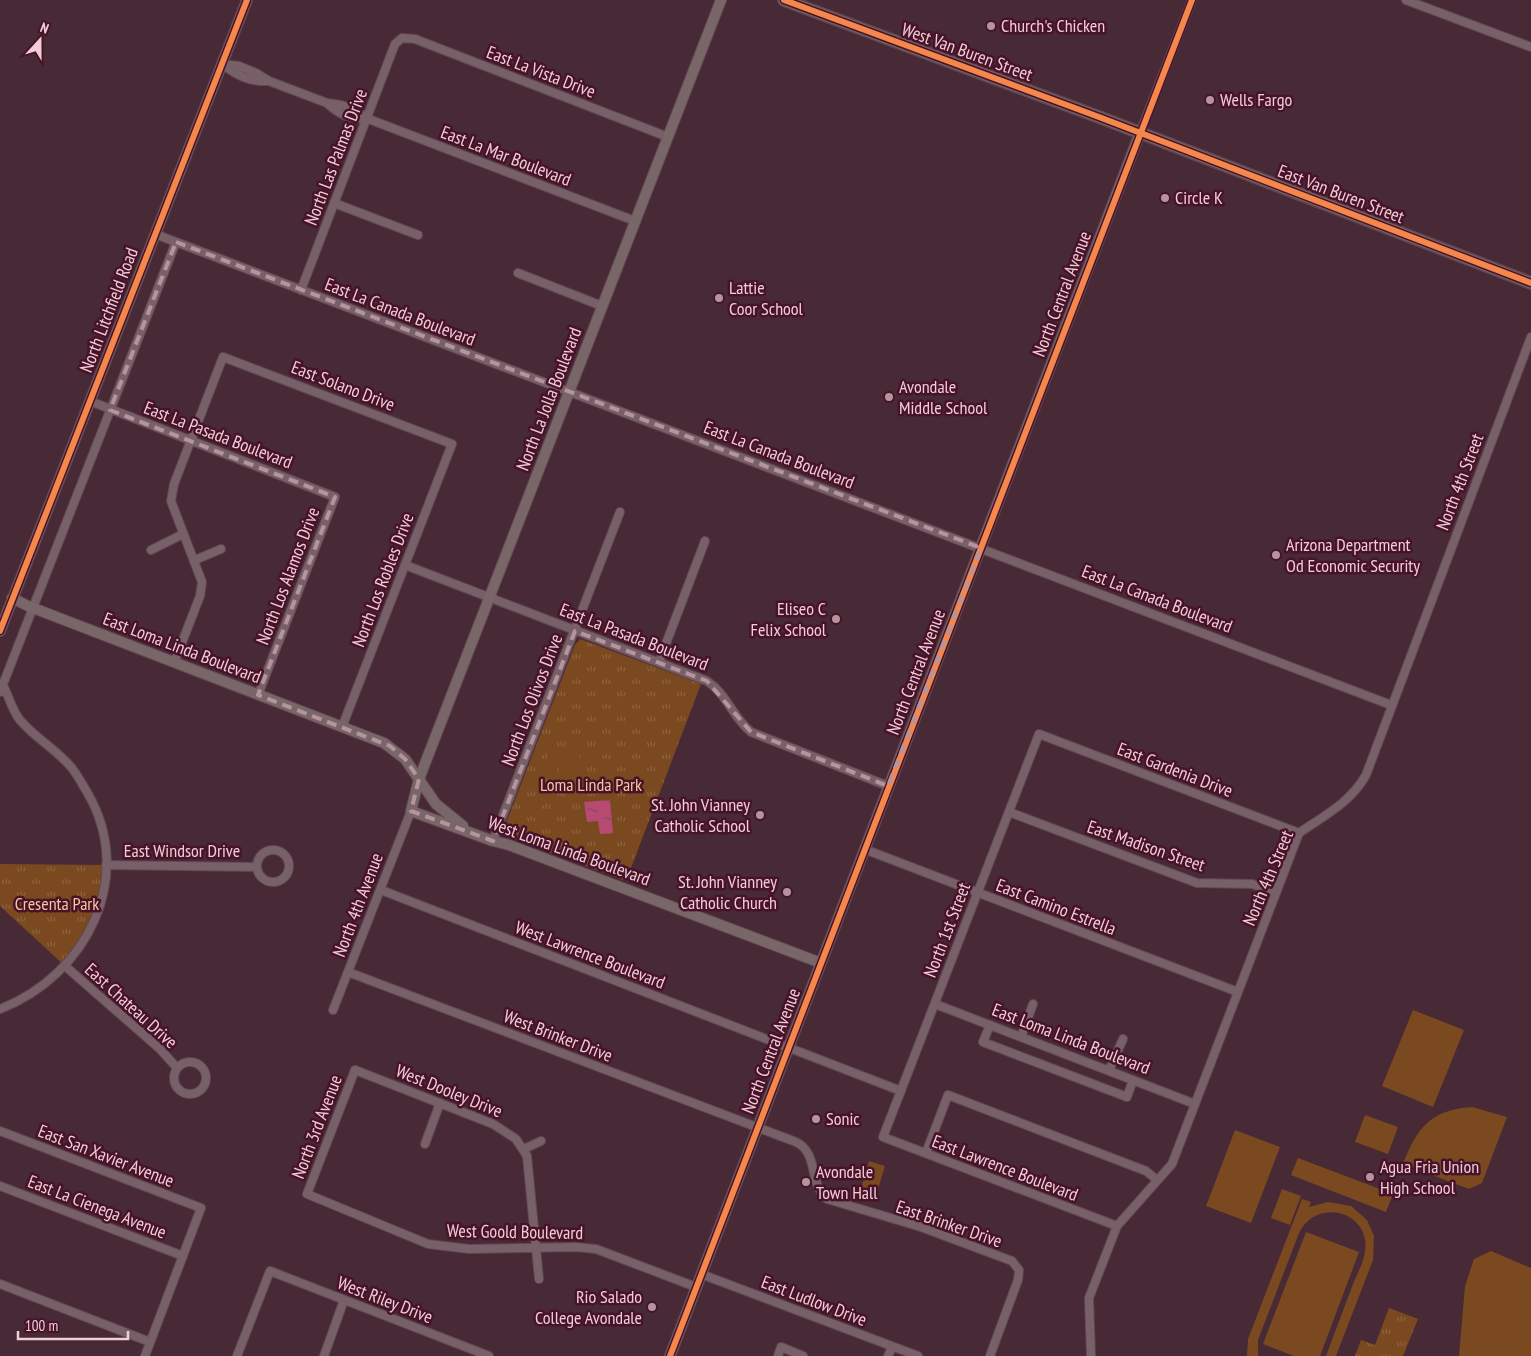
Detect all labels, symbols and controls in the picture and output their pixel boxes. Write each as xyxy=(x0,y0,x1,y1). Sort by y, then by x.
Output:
place label: Church's Chicken xyxy=(1001,14,1105,37)
north arrow xyxy=(15,15,65,65)
street label: West Van Buren Street xyxy=(899,17,1036,86)
text: N xyxy=(38,18,51,38)
marker: Church's Chicken xyxy=(985,20,997,32)
street label: East La Vista Drive xyxy=(484,40,599,103)
street label: North Las Palmas Drive xyxy=(299,85,372,228)
place label: Wells Fargo xyxy=(1220,88,1293,111)
marker: Wells Fargo xyxy=(1204,94,1216,106)
street label: East La Mar Boulevard xyxy=(438,120,575,191)
street label: East Van Buren Street xyxy=(1275,159,1408,228)
place label: Circle K xyxy=(1175,186,1223,209)
marker: Circle K xyxy=(1159,192,1171,204)
street label: North Central Avenue xyxy=(1027,228,1096,360)
street label: North Litchfield Road xyxy=(74,244,143,375)
street label: East La Canada Boulevard xyxy=(322,272,479,351)
place label: Lattie Coor School xyxy=(729,276,804,320)
marker: Lattie Coor School xyxy=(713,292,725,304)
street label: North La Jolla Boulevard xyxy=(511,324,586,474)
street label: East Solano Drive xyxy=(288,355,398,416)
place label: Avondale Middle School xyxy=(899,375,988,419)
marker: Avondale Middle School xyxy=(883,391,895,403)
street label: East La Pasada Boulevard xyxy=(141,396,296,473)
street label: East La Canada Boulevard xyxy=(701,415,858,494)
street label: North 4th Street xyxy=(1431,430,1488,533)
street label: North Los Alamos Drive xyxy=(251,504,324,648)
street label: North Los Robles Drive xyxy=(346,510,419,650)
place label: Arizona Department Od Economic Security xyxy=(1286,533,1420,577)
marker: Arizona Department Od Economic Security xyxy=(1270,549,1282,561)
street label: East La Canada Boulevard xyxy=(1079,559,1236,638)
place label: Eliseo C Felix School xyxy=(750,597,827,641)
street label: East La Pasada Boulevard xyxy=(557,598,712,675)
street label: North Central Avenue xyxy=(881,606,950,738)
street label: East Loma Linda Boulevard xyxy=(100,607,264,688)
marker: Eliseo C Felix School xyxy=(830,613,842,625)
street label: North Los Olivos Drive xyxy=(496,631,567,769)
street label: East Gardenia Drive xyxy=(1114,737,1236,802)
park label: Loma Linda Park xyxy=(540,773,642,796)
place label: St. John Vianney Catholic School xyxy=(651,793,751,837)
marker: St. John Vianney Catholic School xyxy=(754,809,766,821)
street label: West Loma Linda Boulevard xyxy=(485,810,654,891)
street label: East Madison Street xyxy=(1084,815,1208,876)
street label: North 4th Street xyxy=(1237,827,1298,929)
street label: East Windsor Drive xyxy=(124,839,240,862)
street label: North 4th Avenue xyxy=(327,850,388,960)
place label: St. John Vianney Catholic Church xyxy=(678,870,777,914)
street label: East Camino Estrella xyxy=(993,873,1119,940)
street label: North 1st Street xyxy=(918,879,975,980)
marker: St. John Vianney Catholic Church xyxy=(781,886,793,898)
park label: Cresenta Park xyxy=(15,892,99,915)
street label: West Lawrence Boulevard xyxy=(512,915,668,994)
street label: East Chateau Drive xyxy=(80,958,182,1053)
street label: North Central Avenue xyxy=(736,985,805,1117)
street label: East Loma Linda Boulevard xyxy=(989,998,1153,1079)
street label: West Brinker Drive xyxy=(501,1004,616,1067)
street label: West Dooley Drive xyxy=(393,1059,506,1122)
street label: North 3rd Avenue xyxy=(286,1072,347,1182)
place label: Sonic xyxy=(826,1107,860,1130)
marker: Sonic xyxy=(810,1113,822,1125)
street label: East San Xavier Avenue xyxy=(35,1119,177,1192)
street label: East Lawrence Boulevard xyxy=(929,1129,1082,1206)
place label: Agua Fria Union High School xyxy=(1380,1155,1479,1199)
place label: Avondale Town Hall xyxy=(816,1160,878,1204)
street label: East La Cienega Avenue xyxy=(25,1170,170,1244)
marker: Agua Fria Union High School xyxy=(1364,1171,1376,1183)
marker: Avondale Town Hall xyxy=(800,1176,812,1188)
street label: East Brinker Drive xyxy=(893,1195,1005,1252)
street label: West Goold Boulevard xyxy=(447,1219,583,1244)
street label: East Ludlow Drive xyxy=(758,1270,870,1331)
street label: West Riley Drive xyxy=(334,1271,436,1328)
place label: Rio Salado College Avondale xyxy=(535,1285,642,1329)
marker: Rio Salado College Avondale xyxy=(646,1301,658,1313)
scale bar xyxy=(18,1308,128,1340)
text: 100 m xyxy=(25,1316,58,1335)

